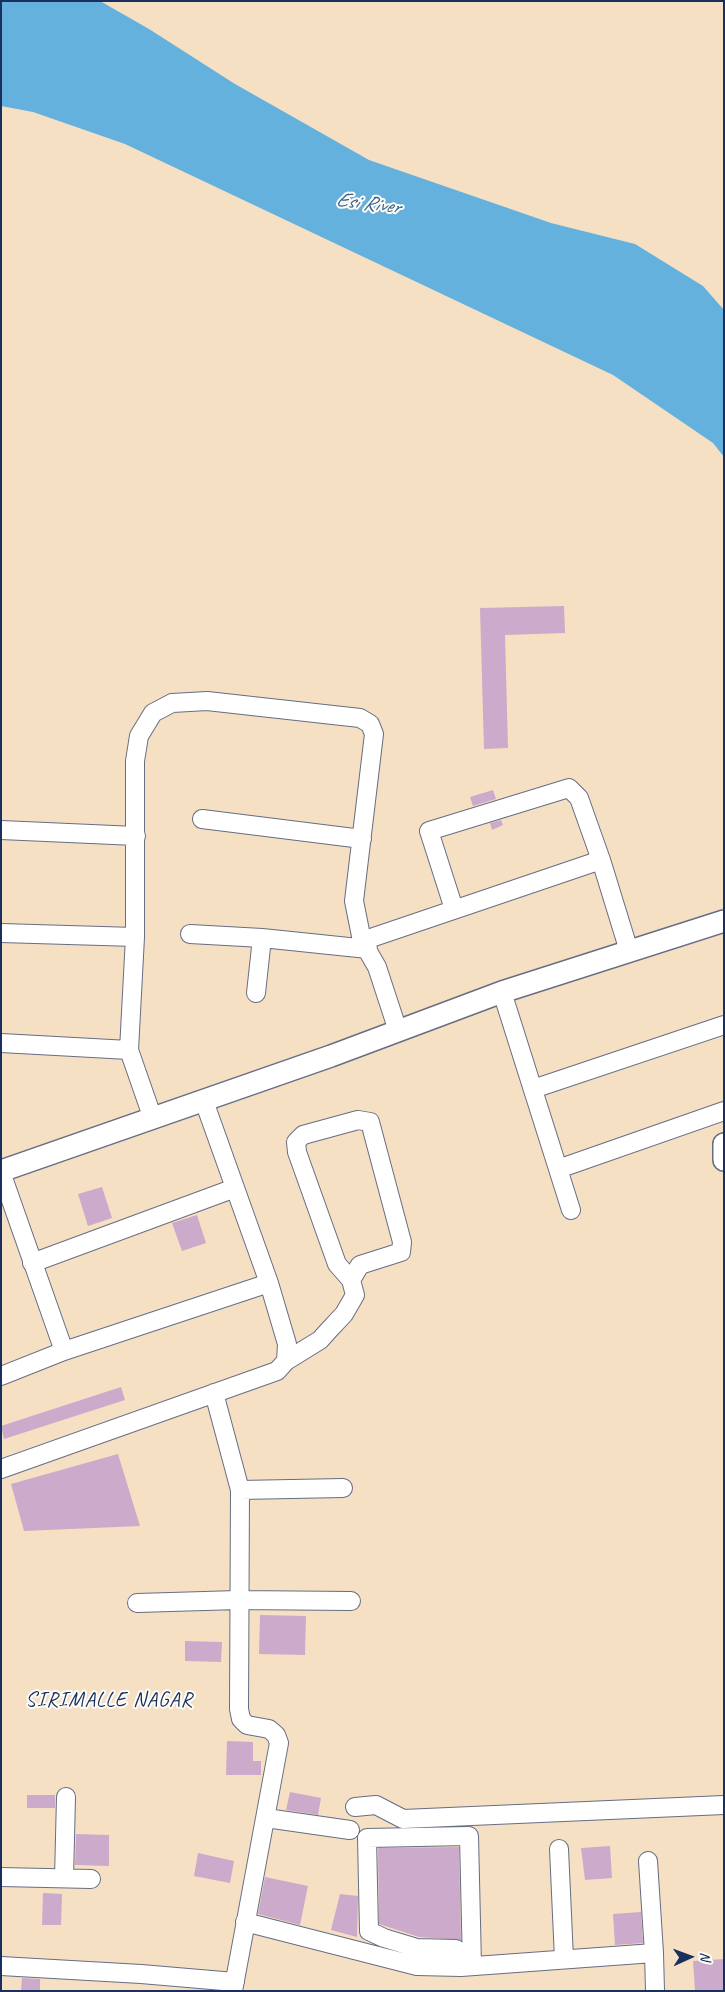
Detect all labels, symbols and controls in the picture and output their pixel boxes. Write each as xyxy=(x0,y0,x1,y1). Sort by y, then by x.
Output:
water label: Esi River xyxy=(335,188,401,220)
district label: SIRIMALLE NAGAR xyxy=(25,1687,193,1713)
north arrow xyxy=(665,1932,715,1982)
text: N xyxy=(697,1952,714,1961)

